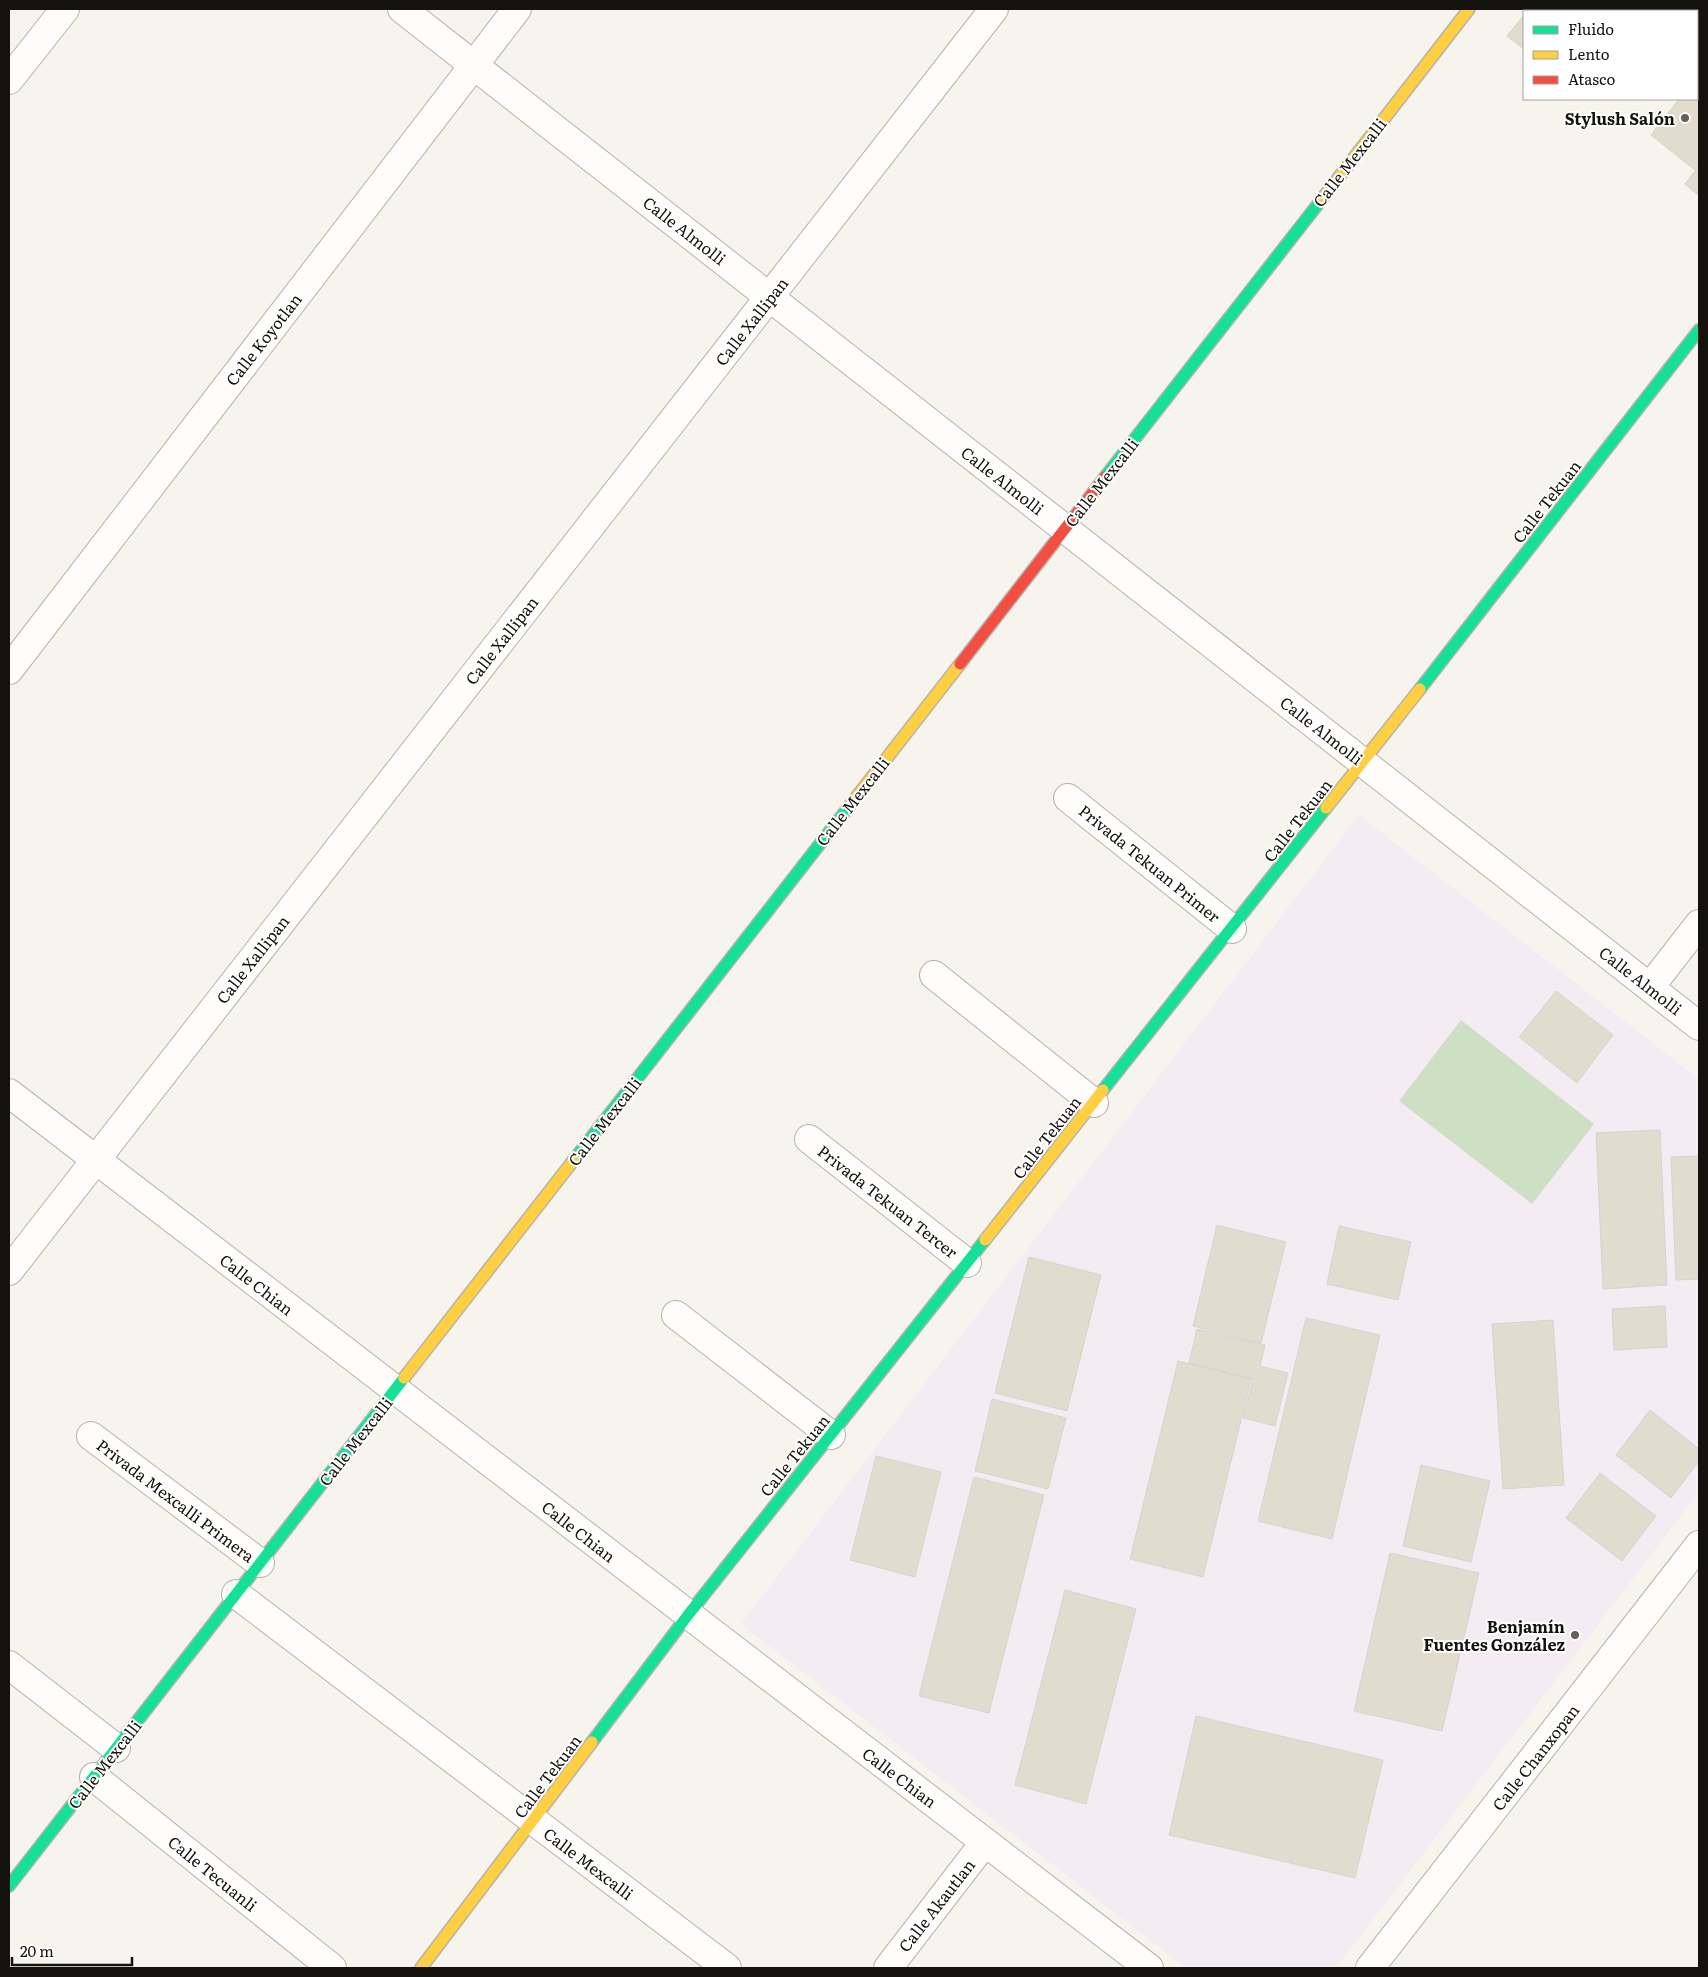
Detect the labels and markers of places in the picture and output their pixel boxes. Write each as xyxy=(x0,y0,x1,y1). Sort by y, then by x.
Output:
place label: Stylush Salón xyxy=(1565,106,1675,130)
marker: Stylush Salón xyxy=(1679,112,1691,124)
place label: Benjamín Fuentes González xyxy=(1423,1614,1565,1656)
marker: Benjamín Fuentes González xyxy=(1569,1629,1581,1641)

